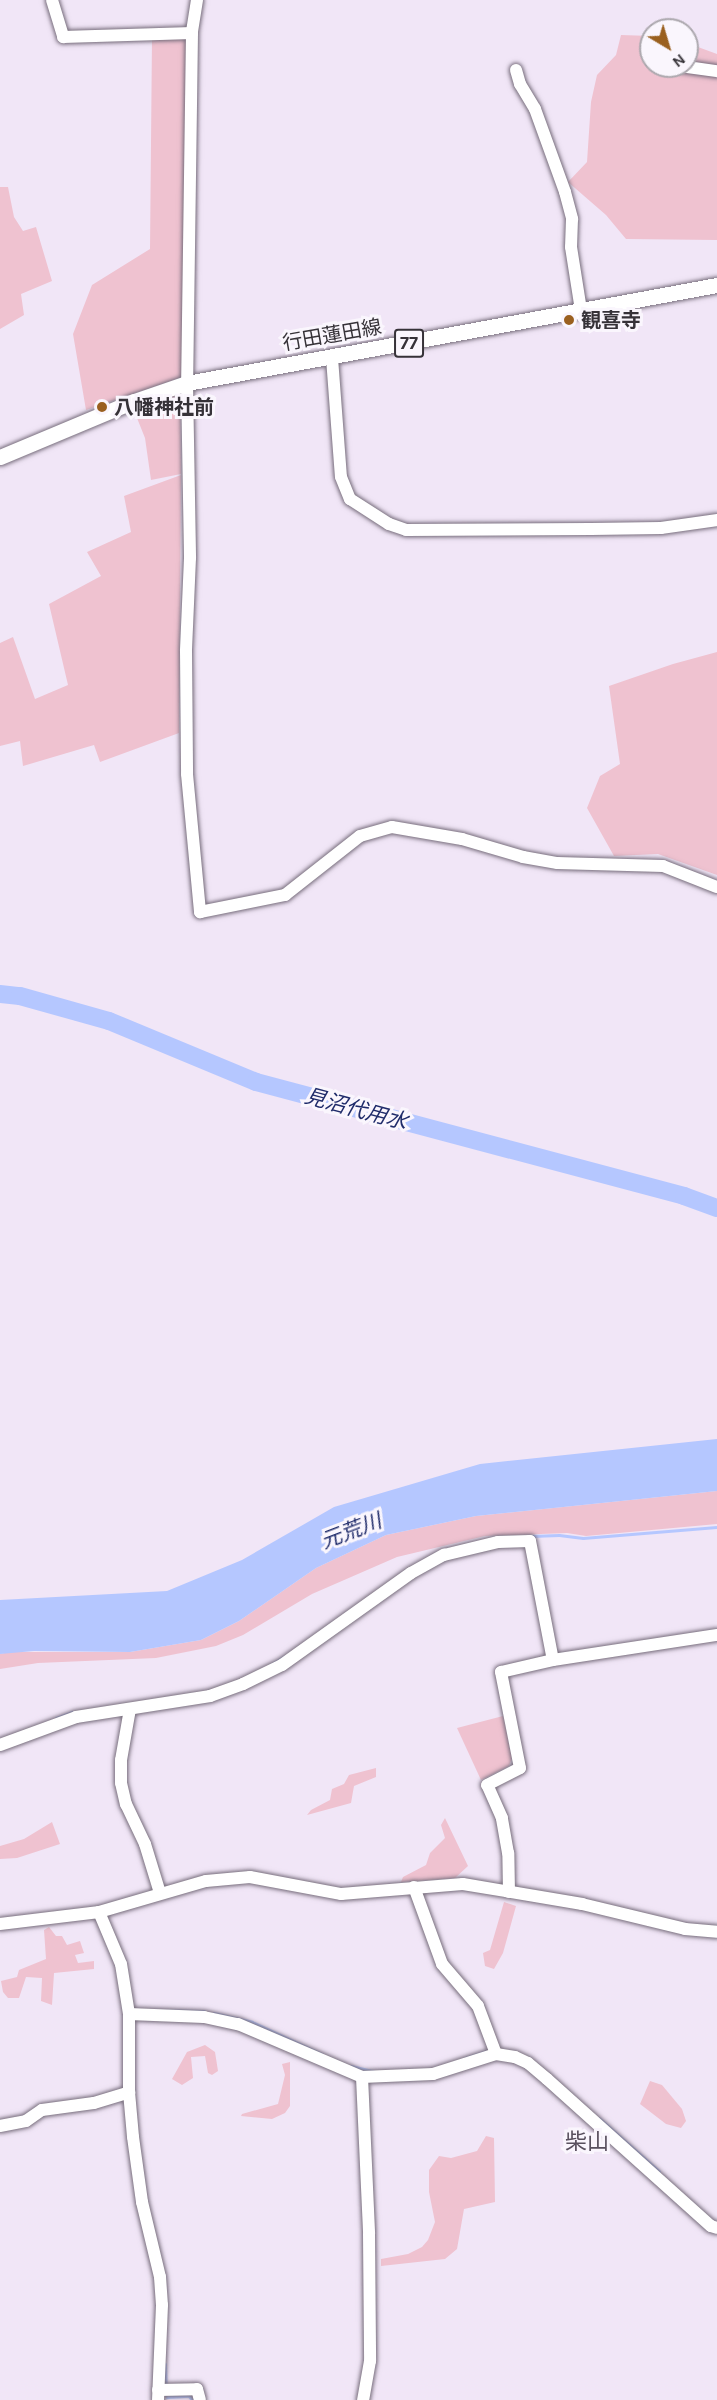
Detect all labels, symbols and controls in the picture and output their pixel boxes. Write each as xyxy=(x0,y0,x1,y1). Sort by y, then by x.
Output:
north arrow xyxy=(639,18,699,78)
text: N xyxy=(669,50,690,72)
place label: 観喜寺 xyxy=(581,308,641,332)
marker: 観喜寺 xyxy=(562,313,576,327)
street label: 行田蓮田線 xyxy=(281,314,383,356)
road number: 77 xyxy=(394,328,424,358)
place label: 八幡神社前 xyxy=(114,395,214,419)
marker: 八幡神社前 xyxy=(95,400,109,414)
water label: 見沼代用水 xyxy=(302,1083,410,1135)
water label: 元荒川 xyxy=(317,1508,385,1554)
district label: 柴山 xyxy=(565,2130,609,2156)

